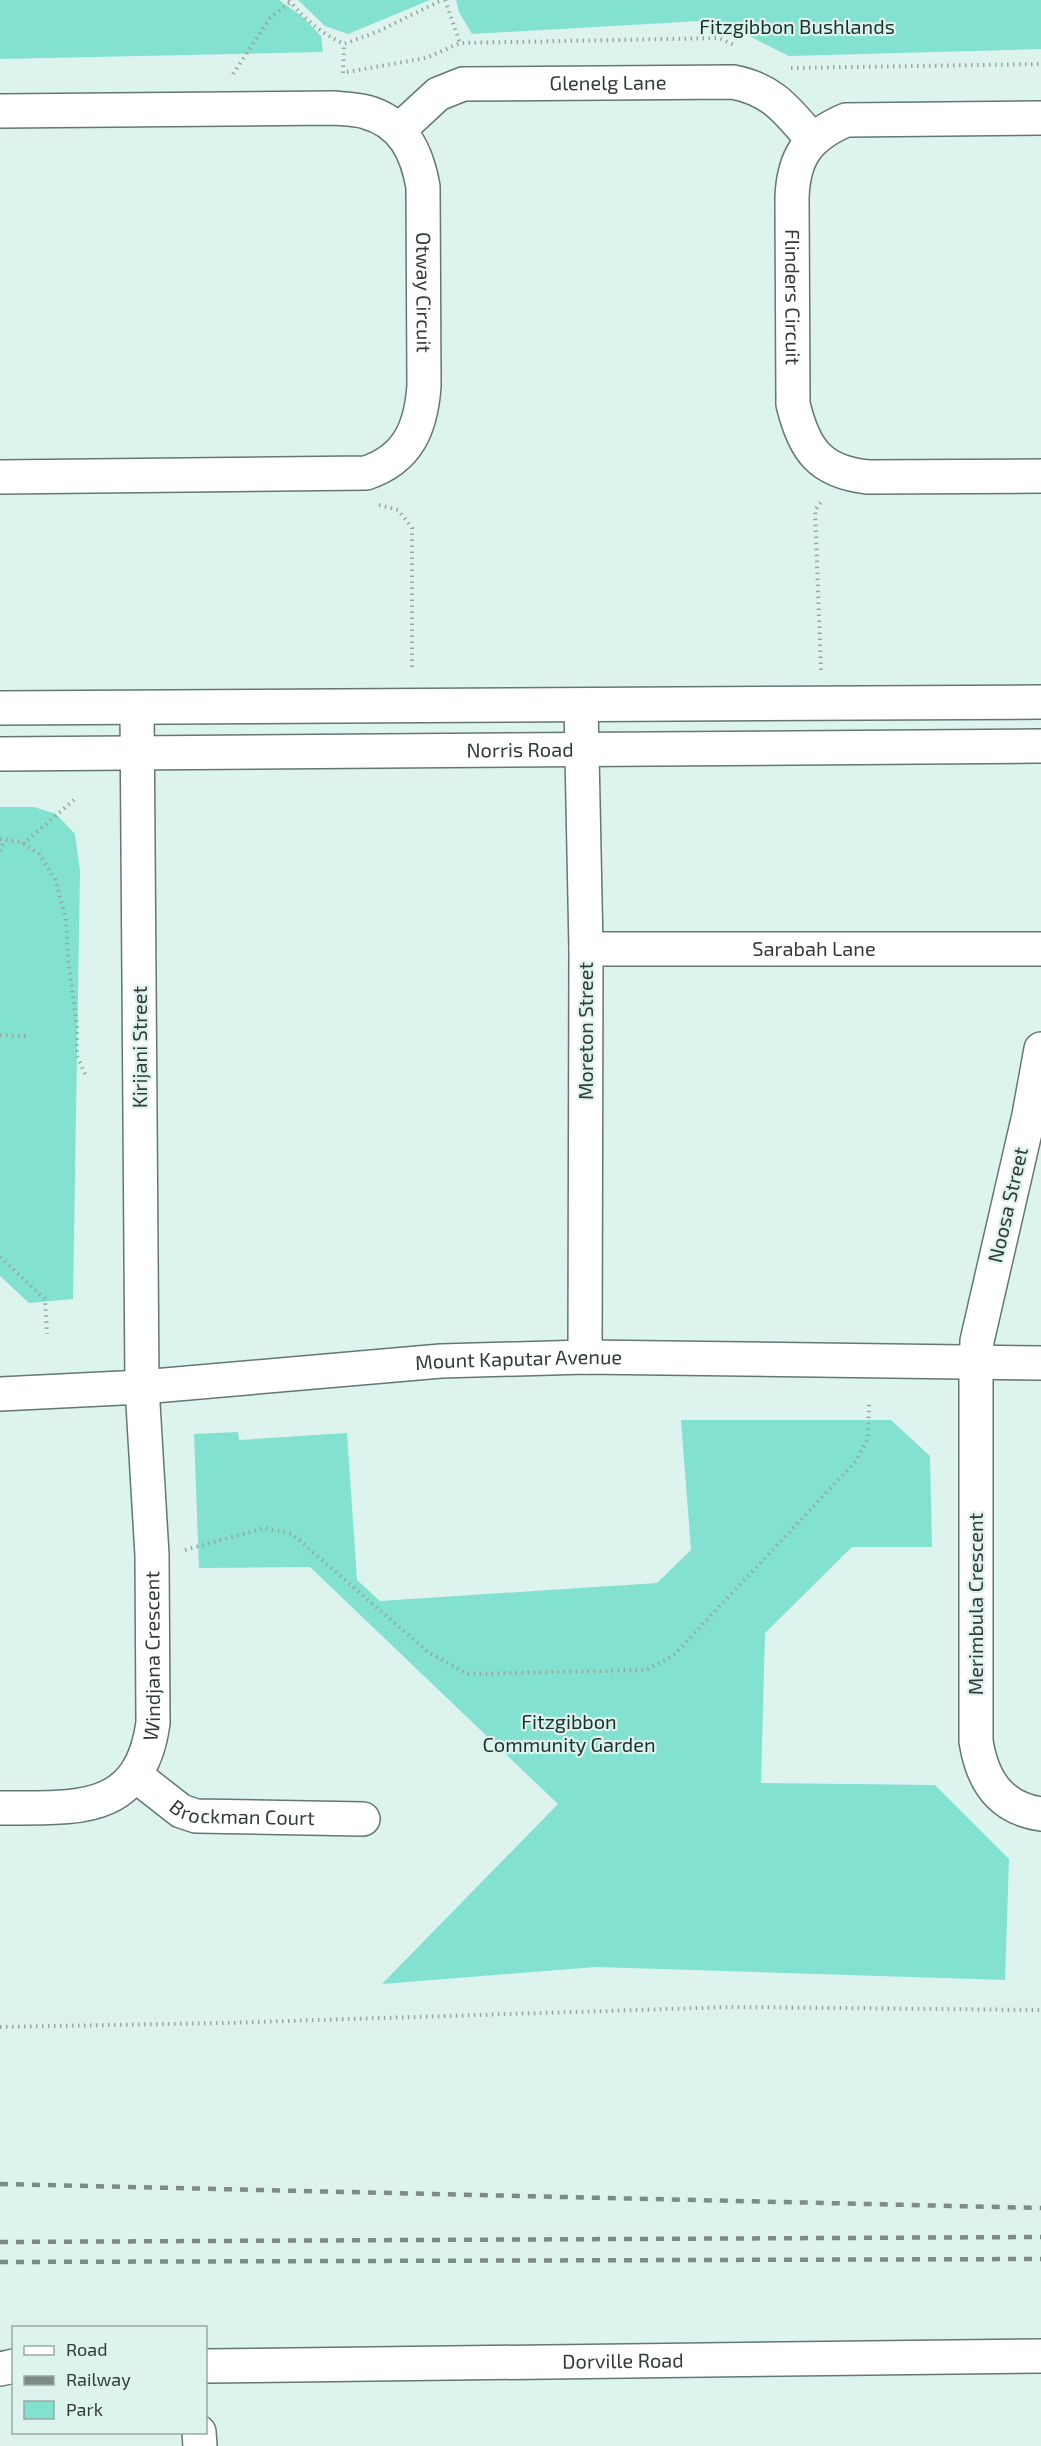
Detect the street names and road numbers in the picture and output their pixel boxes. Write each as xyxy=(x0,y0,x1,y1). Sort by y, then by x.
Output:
street label: Glenelg Lane xyxy=(549,69,667,94)
street label: Flinders Circuit xyxy=(781,229,806,366)
street label: Otway Circuit xyxy=(412,232,437,353)
street label: Norris Road xyxy=(466,737,574,761)
street label: Sarabah Lane xyxy=(752,936,876,960)
street label: Moreton Street xyxy=(573,962,597,1100)
street label: Kirijani Street xyxy=(127,985,151,1108)
street label: Noosa Street xyxy=(982,1144,1032,1265)
street label: Mount Kaputar Avenue xyxy=(414,1344,622,1374)
street label: Merimbula Crescent xyxy=(963,1512,987,1695)
street label: Windjana Crescent xyxy=(137,1570,164,1743)
street label: Brockman Court xyxy=(165,1794,315,1829)
street label: Dorville Road xyxy=(562,2347,684,2373)

